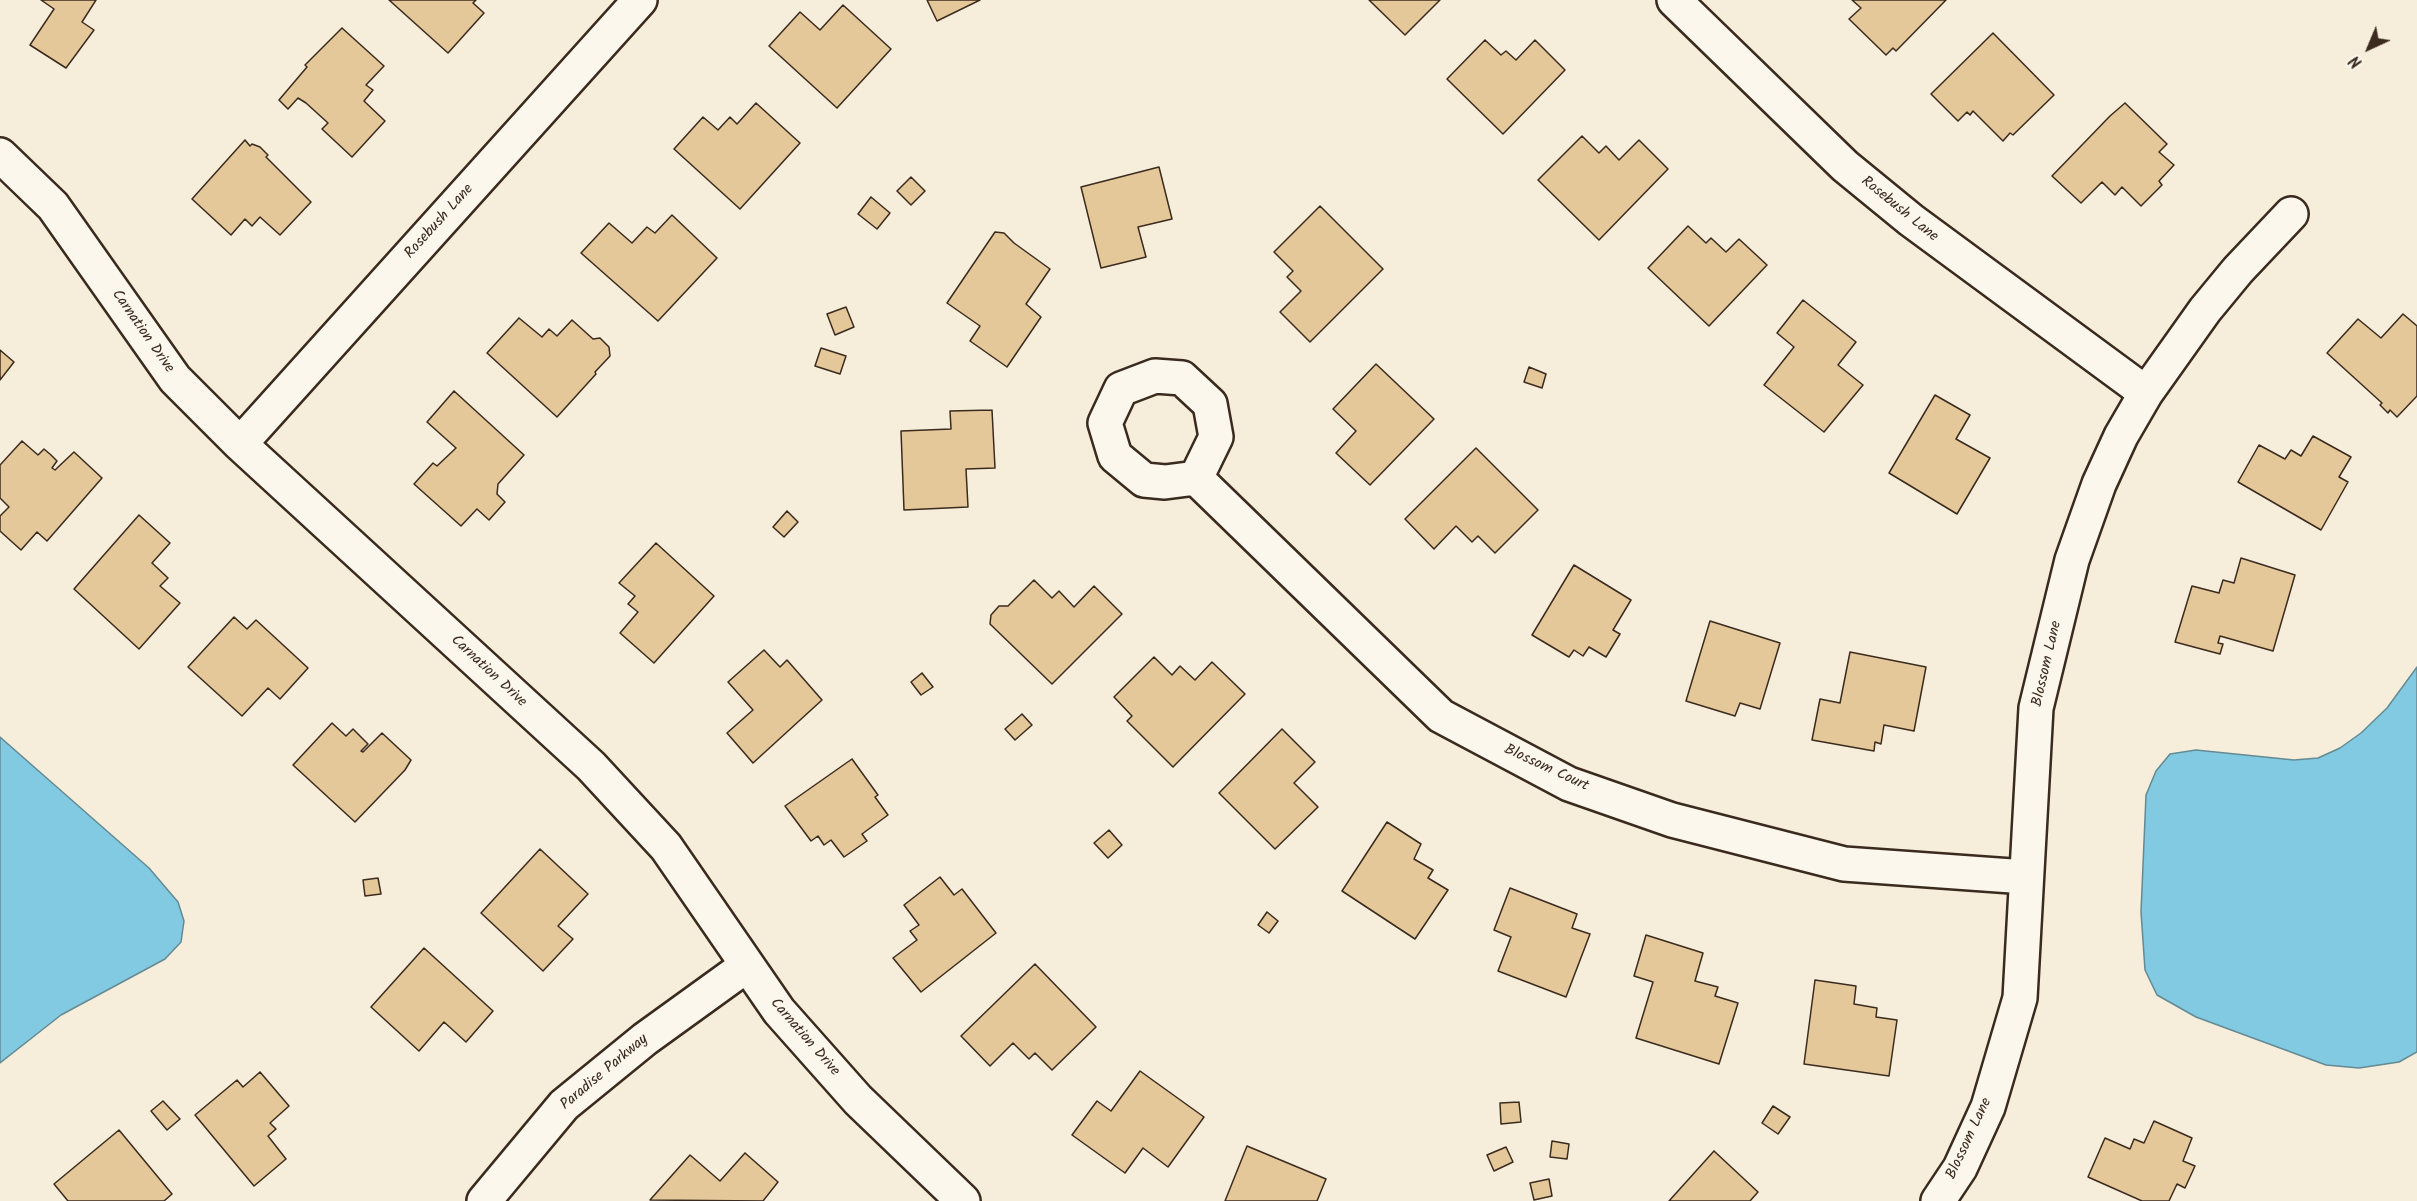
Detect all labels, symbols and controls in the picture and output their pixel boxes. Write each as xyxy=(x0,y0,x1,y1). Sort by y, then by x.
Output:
north arrow xyxy=(2339,18,2399,78)
text: N xyxy=(2344,49,2368,74)
street label: Rosebush Lane xyxy=(1857,173,1941,247)
street label: Rosebush Lane xyxy=(402,181,478,263)
street label: Carnation Drive xyxy=(107,287,177,377)
street label: Blossom Lane xyxy=(2029,619,2067,709)
street label: Carnation Drive xyxy=(446,632,530,712)
street label: Blossom Court xyxy=(1501,742,1591,796)
street label: Carnation Drive xyxy=(765,995,843,1081)
street label: Paradise Parkway xyxy=(558,1031,652,1115)
street label: Blossom Lane xyxy=(1943,1096,1997,1182)

